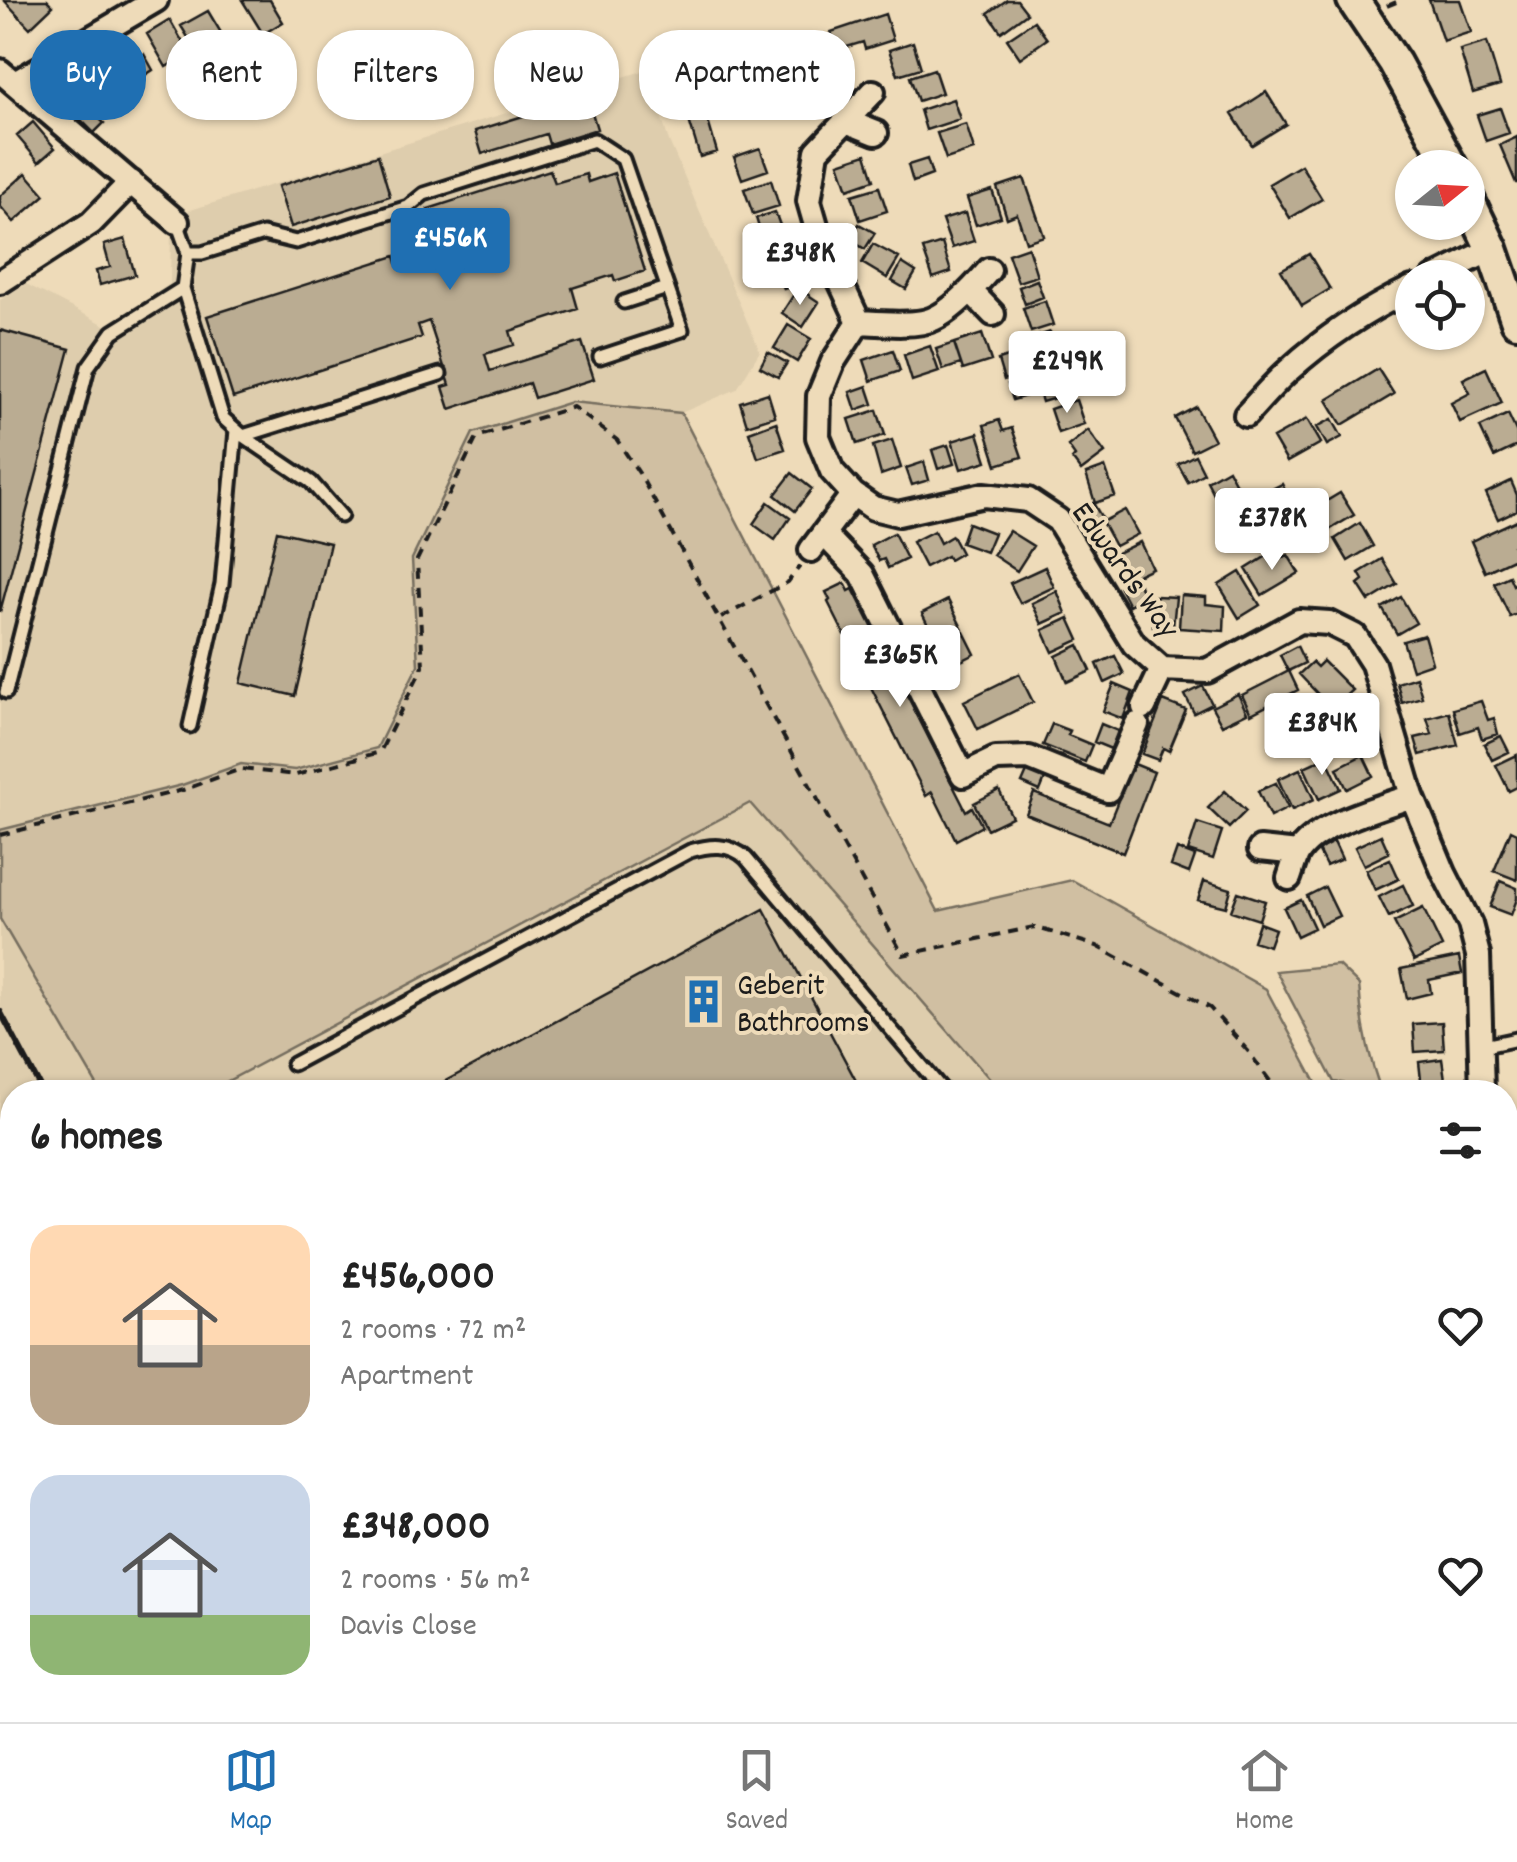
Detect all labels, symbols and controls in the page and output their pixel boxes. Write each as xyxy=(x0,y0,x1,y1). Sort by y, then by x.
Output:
chip: Buy xyxy=(30,30,146,120)
chip: Rent xyxy=(166,30,297,120)
chip: Filters xyxy=(317,30,474,120)
chip: New xyxy=(494,30,619,120)
chip: Apartment xyxy=(639,30,855,120)
north arrow xyxy=(1395,150,1485,240)
map controls xyxy=(1395,150,1485,350)
pin: £456K xyxy=(380,208,520,293)
text: £456K xyxy=(413,217,487,263)
pin: £348K xyxy=(730,223,870,308)
text: £348K xyxy=(764,232,836,278)
button: locate xyxy=(1395,260,1485,350)
pin: £249K xyxy=(997,331,1137,416)
text: £249K xyxy=(1031,340,1103,386)
pin: £378K xyxy=(1202,488,1342,573)
street label: Edwards Way xyxy=(1058,494,1189,651)
text: £378K xyxy=(1237,497,1307,543)
pin: £365K xyxy=(830,625,970,710)
text: £365K xyxy=(862,634,938,680)
pin: £384K xyxy=(1252,693,1392,778)
text: £384K xyxy=(1286,702,1358,748)
place label: Geberit Bathrooms xyxy=(737,965,869,1048)
building icon: Geberit Bathrooms xyxy=(680,977,728,1025)
text: 6 homes xyxy=(30,1110,163,1170)
icon: filters xyxy=(1433,1113,1488,1168)
text: £456,000 xyxy=(340,1249,495,1309)
icon: home xyxy=(110,1265,230,1385)
icon: heart xyxy=(1433,1298,1488,1353)
text: 2 rooms · 72 m² xyxy=(340,1309,526,1355)
text: Apartment xyxy=(340,1355,474,1401)
text: £348,000 xyxy=(340,1499,491,1559)
icon: home xyxy=(110,1515,230,1635)
icon: heart xyxy=(1433,1548,1488,1603)
text: 2 rooms · 56 m² xyxy=(340,1559,531,1605)
text: Davis Close xyxy=(340,1605,477,1651)
tab: Map xyxy=(224,1743,279,1843)
tab: Saved xyxy=(726,1743,788,1843)
tab: Home xyxy=(1235,1743,1293,1843)

